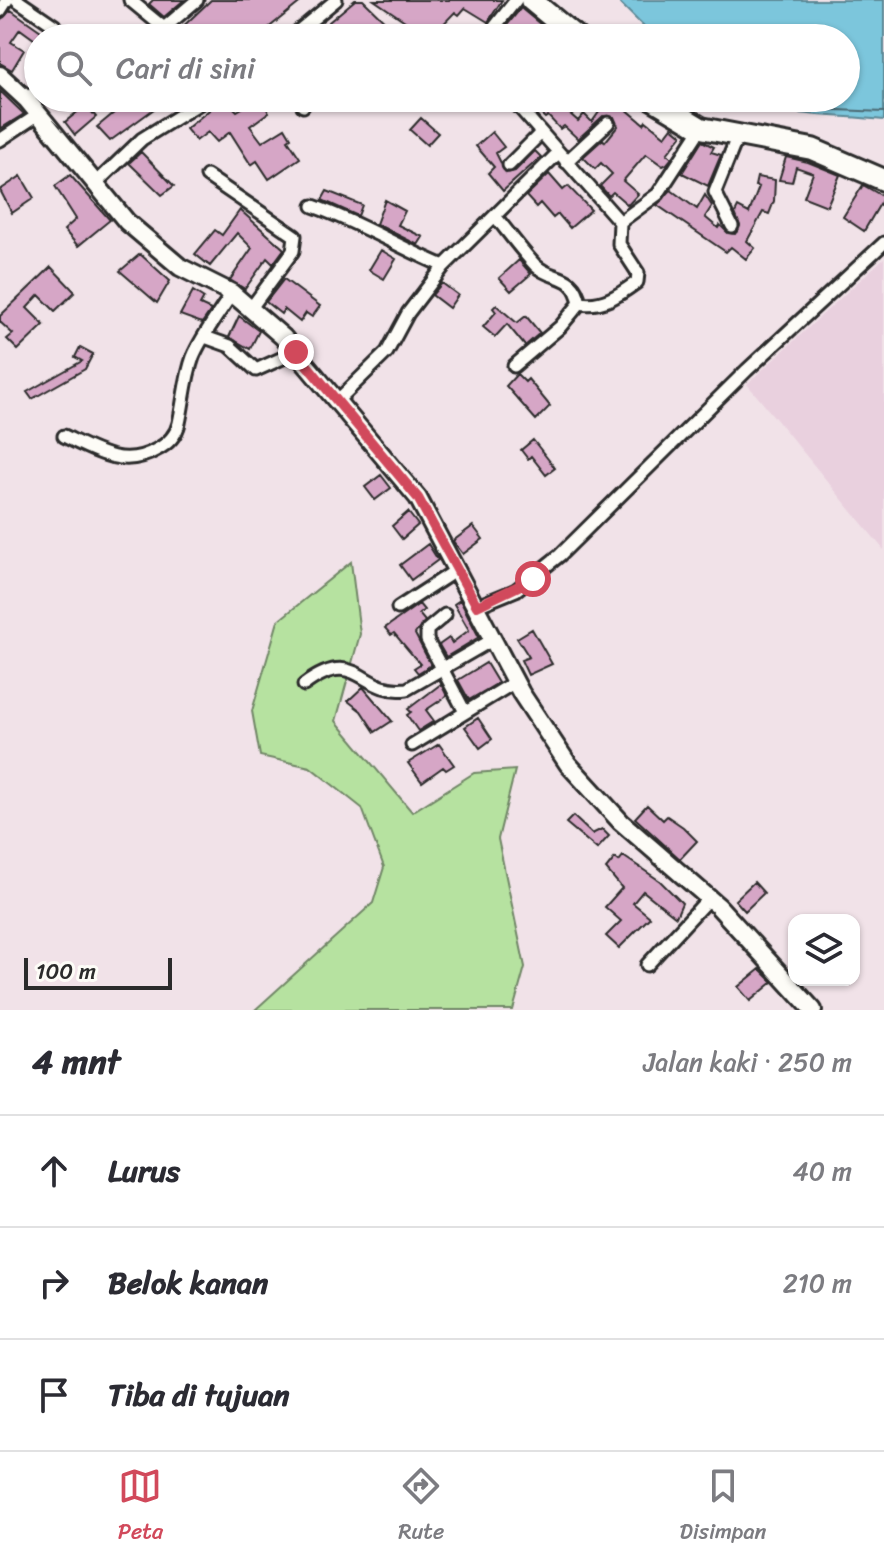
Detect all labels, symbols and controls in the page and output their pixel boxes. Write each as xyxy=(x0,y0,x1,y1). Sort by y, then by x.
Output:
search box xyxy=(24,24,860,112)
text: Cari di sini xyxy=(116,41,255,95)
icon: search xyxy=(52,46,96,90)
route end xyxy=(278,334,314,370)
route start xyxy=(515,561,551,597)
map controls xyxy=(788,914,860,986)
button: layers xyxy=(788,914,860,986)
text: 100 m xyxy=(36,952,96,991)
scale bar xyxy=(24,954,172,990)
text: 4 mnt xyxy=(32,1032,120,1092)
text: Jalan kaki · 250 m xyxy=(643,1039,852,1085)
text: Lurus xyxy=(108,1144,180,1198)
text: 40 m xyxy=(793,1148,852,1194)
icon: ahead xyxy=(32,1149,76,1193)
text: Belok kanan xyxy=(108,1256,268,1310)
text: 210 m xyxy=(783,1260,852,1306)
icon: right xyxy=(32,1261,76,1305)
text: Tiba di tujuan xyxy=(108,1368,289,1422)
icon: arrive xyxy=(32,1373,76,1417)
tab: Peta xyxy=(118,1464,163,1551)
tab: Rute xyxy=(398,1464,444,1551)
tab: Disimpan xyxy=(680,1464,766,1551)

